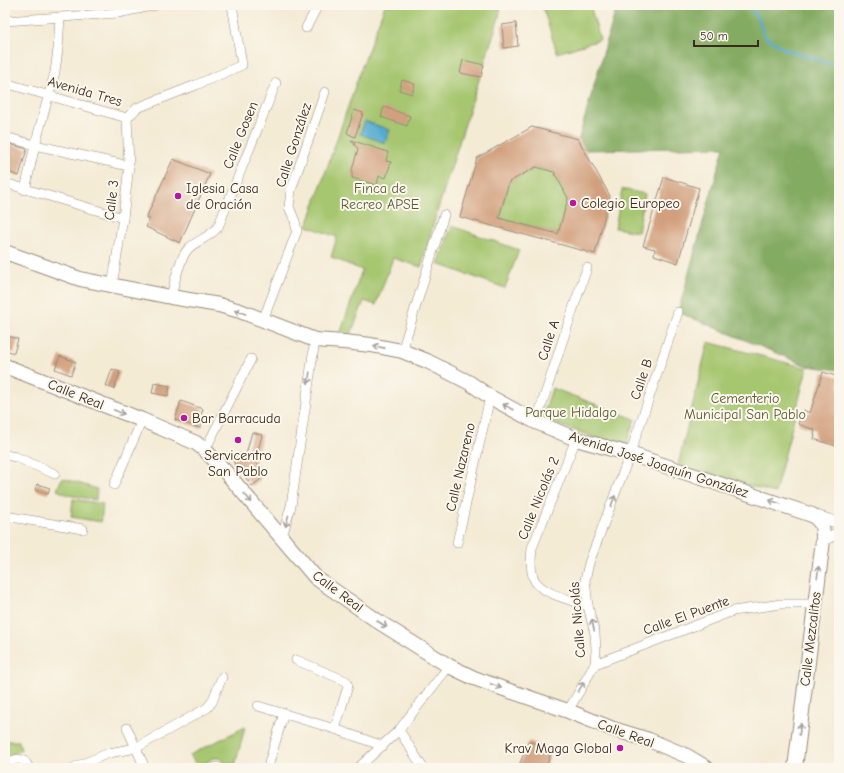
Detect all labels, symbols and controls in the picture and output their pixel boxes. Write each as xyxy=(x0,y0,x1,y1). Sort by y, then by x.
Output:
scale bar xyxy=(694,22,758,48)
text: 50 m xyxy=(700,29,728,43)
street label: Avenida Tres xyxy=(46,73,124,110)
street label: Calle Gosen xyxy=(219,99,262,172)
street label: Calle González xyxy=(272,101,315,190)
street label: Calle 3 xyxy=(101,179,122,221)
place label: Iglesia Casa de Oración xyxy=(186,180,259,213)
park label: Finca de Recreo APSE xyxy=(341,180,419,213)
marker: Iglesia Casa de Oración xyxy=(173,191,183,201)
place label: Colegio Europeo xyxy=(581,195,680,212)
marker: Colegio Europeo xyxy=(568,198,578,208)
one-way arrow xyxy=(235,307,247,315)
street label: Calle A xyxy=(534,318,563,363)
one-way arrow xyxy=(373,343,386,351)
street label: Calle B xyxy=(627,356,657,402)
one-way arrow xyxy=(305,372,313,385)
street label: Calle Real xyxy=(45,376,106,413)
park label: Cementerio Municipal San Pablo xyxy=(684,390,806,423)
one-way arrow xyxy=(502,403,514,410)
park label: Parque Hidalgo xyxy=(525,404,617,421)
one-way arrow xyxy=(113,408,125,416)
place label: Bar Barracuda xyxy=(192,410,281,427)
marker: Bar Barracuda xyxy=(179,413,189,423)
street label: Calle Nazareno xyxy=(442,421,479,513)
street label: Avenida José Joaquín González xyxy=(567,427,751,502)
marker: Servicentro San Pablo xyxy=(233,435,243,445)
place label: Servicentro San Pablo xyxy=(204,447,272,480)
street label: Calle Nicolás 2 xyxy=(514,454,563,542)
one-way arrow xyxy=(243,492,252,503)
one-way arrow xyxy=(609,495,617,507)
one-way arrow xyxy=(770,498,782,506)
one-way arrow xyxy=(283,514,290,527)
one-way arrow xyxy=(815,566,822,579)
street label: Calle Real xyxy=(309,567,366,616)
street label: Calle Nicolás xyxy=(566,581,589,659)
street label: Calle Mezcalitos xyxy=(796,591,825,687)
street label: Calle El Puente xyxy=(641,592,731,639)
one-way arrow xyxy=(588,619,596,632)
one-way arrow xyxy=(376,620,388,628)
one-way arrow xyxy=(578,681,586,693)
one-way arrow xyxy=(489,683,501,691)
street label: Calle Real xyxy=(595,715,657,752)
one-way arrow xyxy=(796,723,803,736)
place label: Krav Maga Global xyxy=(505,740,612,757)
marker: Krav Maga Global xyxy=(615,743,625,753)

